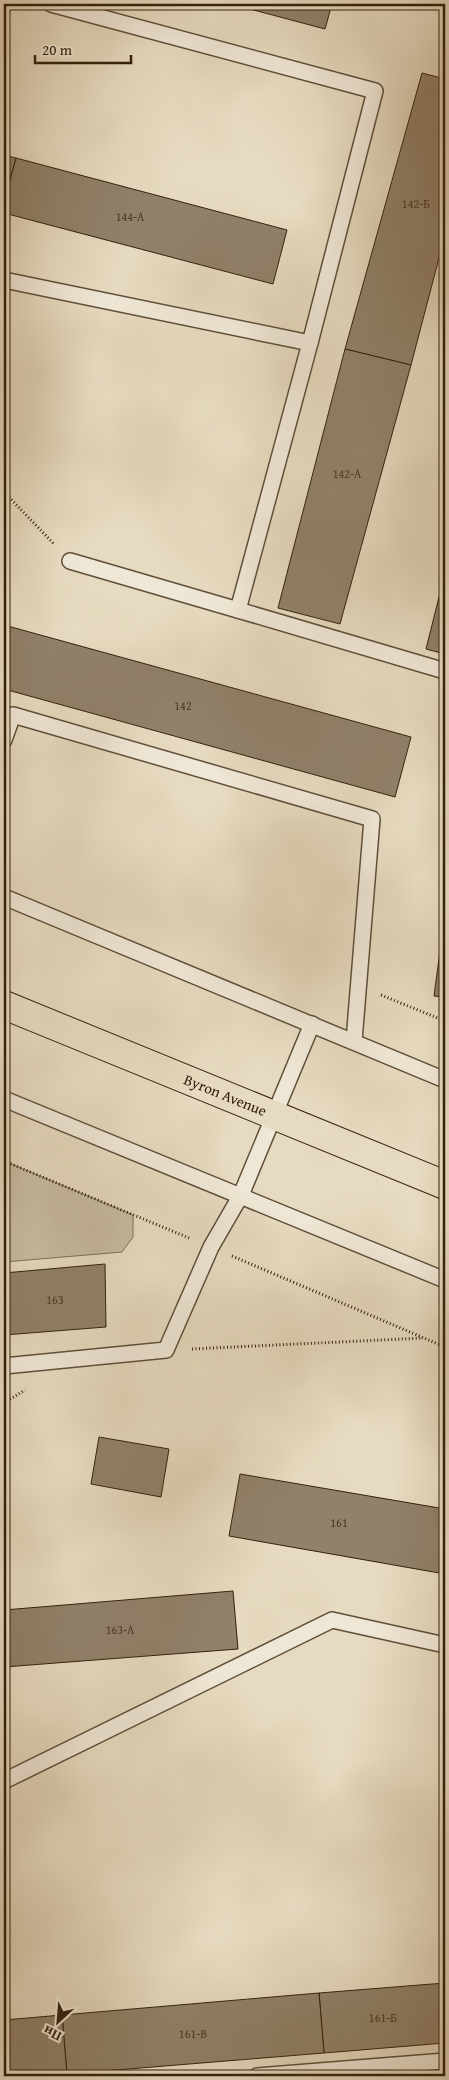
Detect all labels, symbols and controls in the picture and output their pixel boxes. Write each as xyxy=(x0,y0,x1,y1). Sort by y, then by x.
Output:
scale bar xyxy=(35,32,131,64)
text: 20 m xyxy=(42,39,73,60)
house number: 142-Б xyxy=(402,195,430,212)
house number: 144-А xyxy=(116,208,145,225)
house number: 142-А xyxy=(333,465,362,482)
house number: 142 xyxy=(174,697,192,714)
street label: Byron Avenue xyxy=(181,1069,270,1121)
house number: 163 xyxy=(46,1291,64,1308)
house number: 161 xyxy=(330,1514,348,1531)
house number: 163-А xyxy=(106,1621,135,1638)
north arrow xyxy=(32,1998,82,2048)
house number: 161-Б xyxy=(369,2009,397,2026)
text: Пн xyxy=(39,2021,65,2047)
house number: 161-В xyxy=(179,2025,207,2042)

